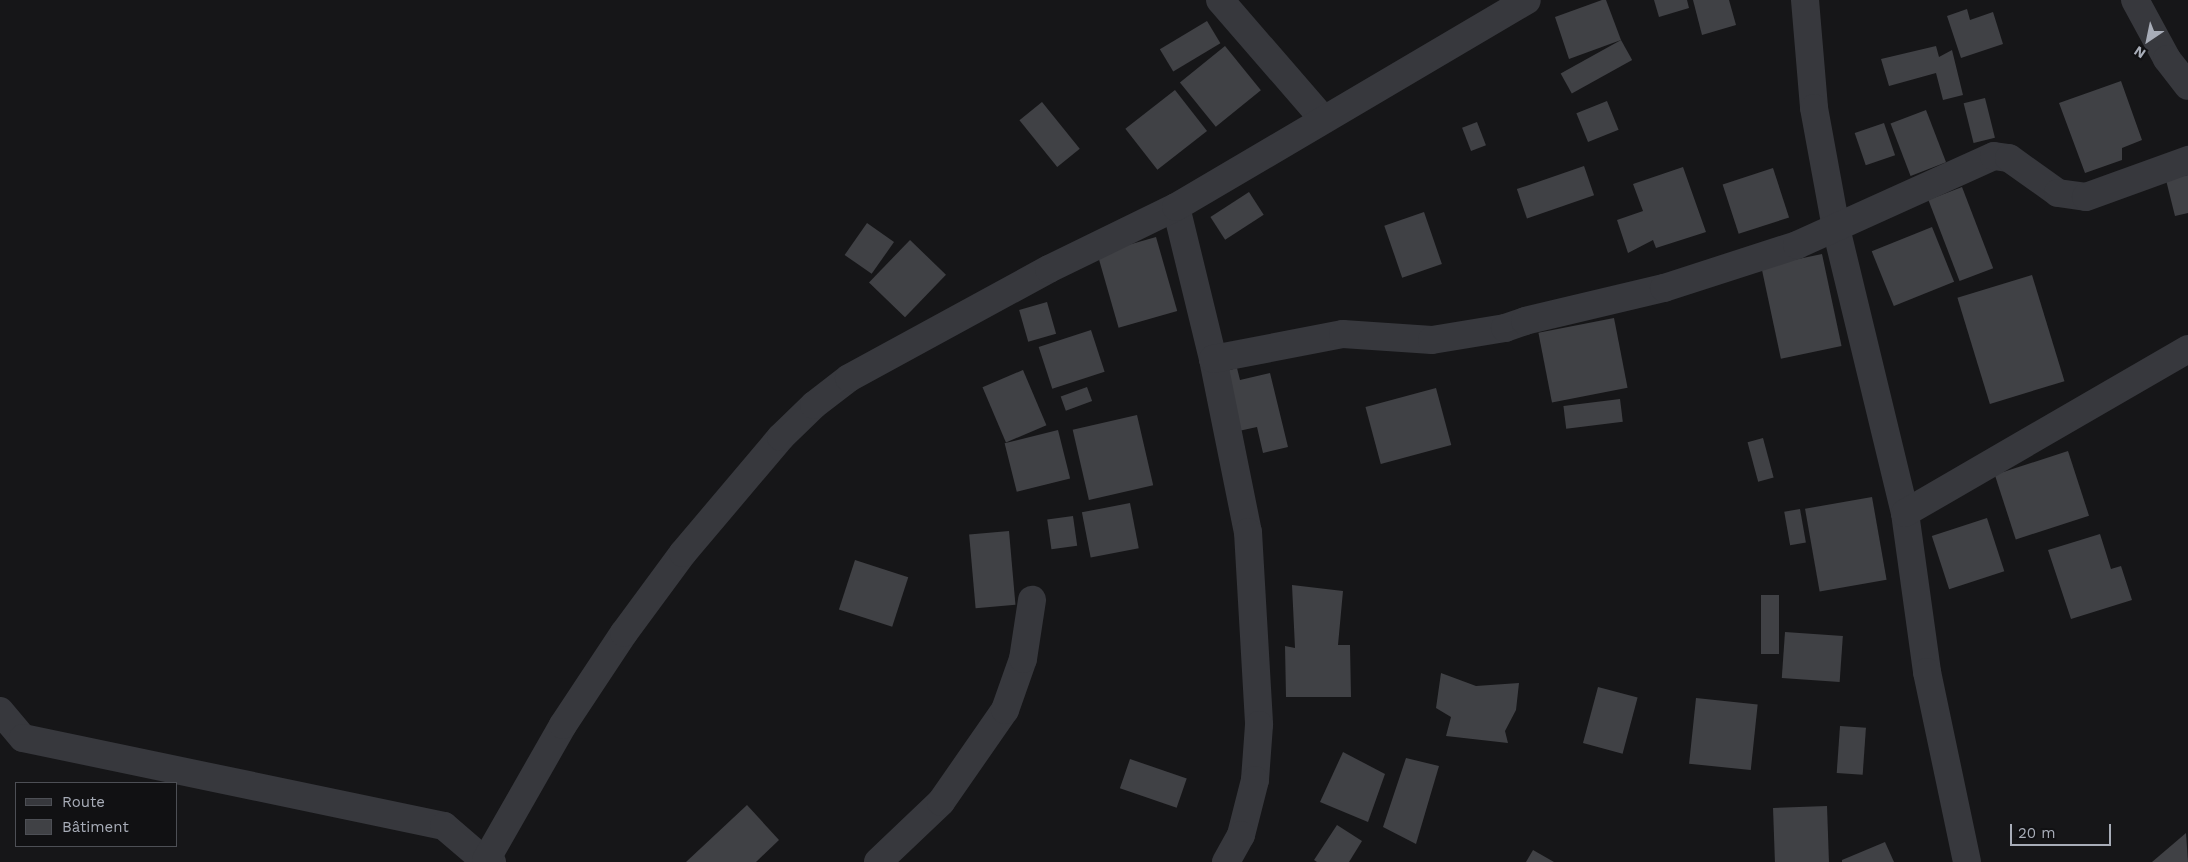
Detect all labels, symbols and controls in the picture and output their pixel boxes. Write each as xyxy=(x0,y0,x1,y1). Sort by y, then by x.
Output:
north arrow xyxy=(2123,15,2173,65)
text: N xyxy=(2131,43,2148,62)
legend xyxy=(15,782,178,847)
text: Route xyxy=(62,793,105,811)
scale bar xyxy=(2013,814,2114,846)
text: Bâtiment xyxy=(62,818,129,836)
text: 20 m xyxy=(2018,824,2056,842)

